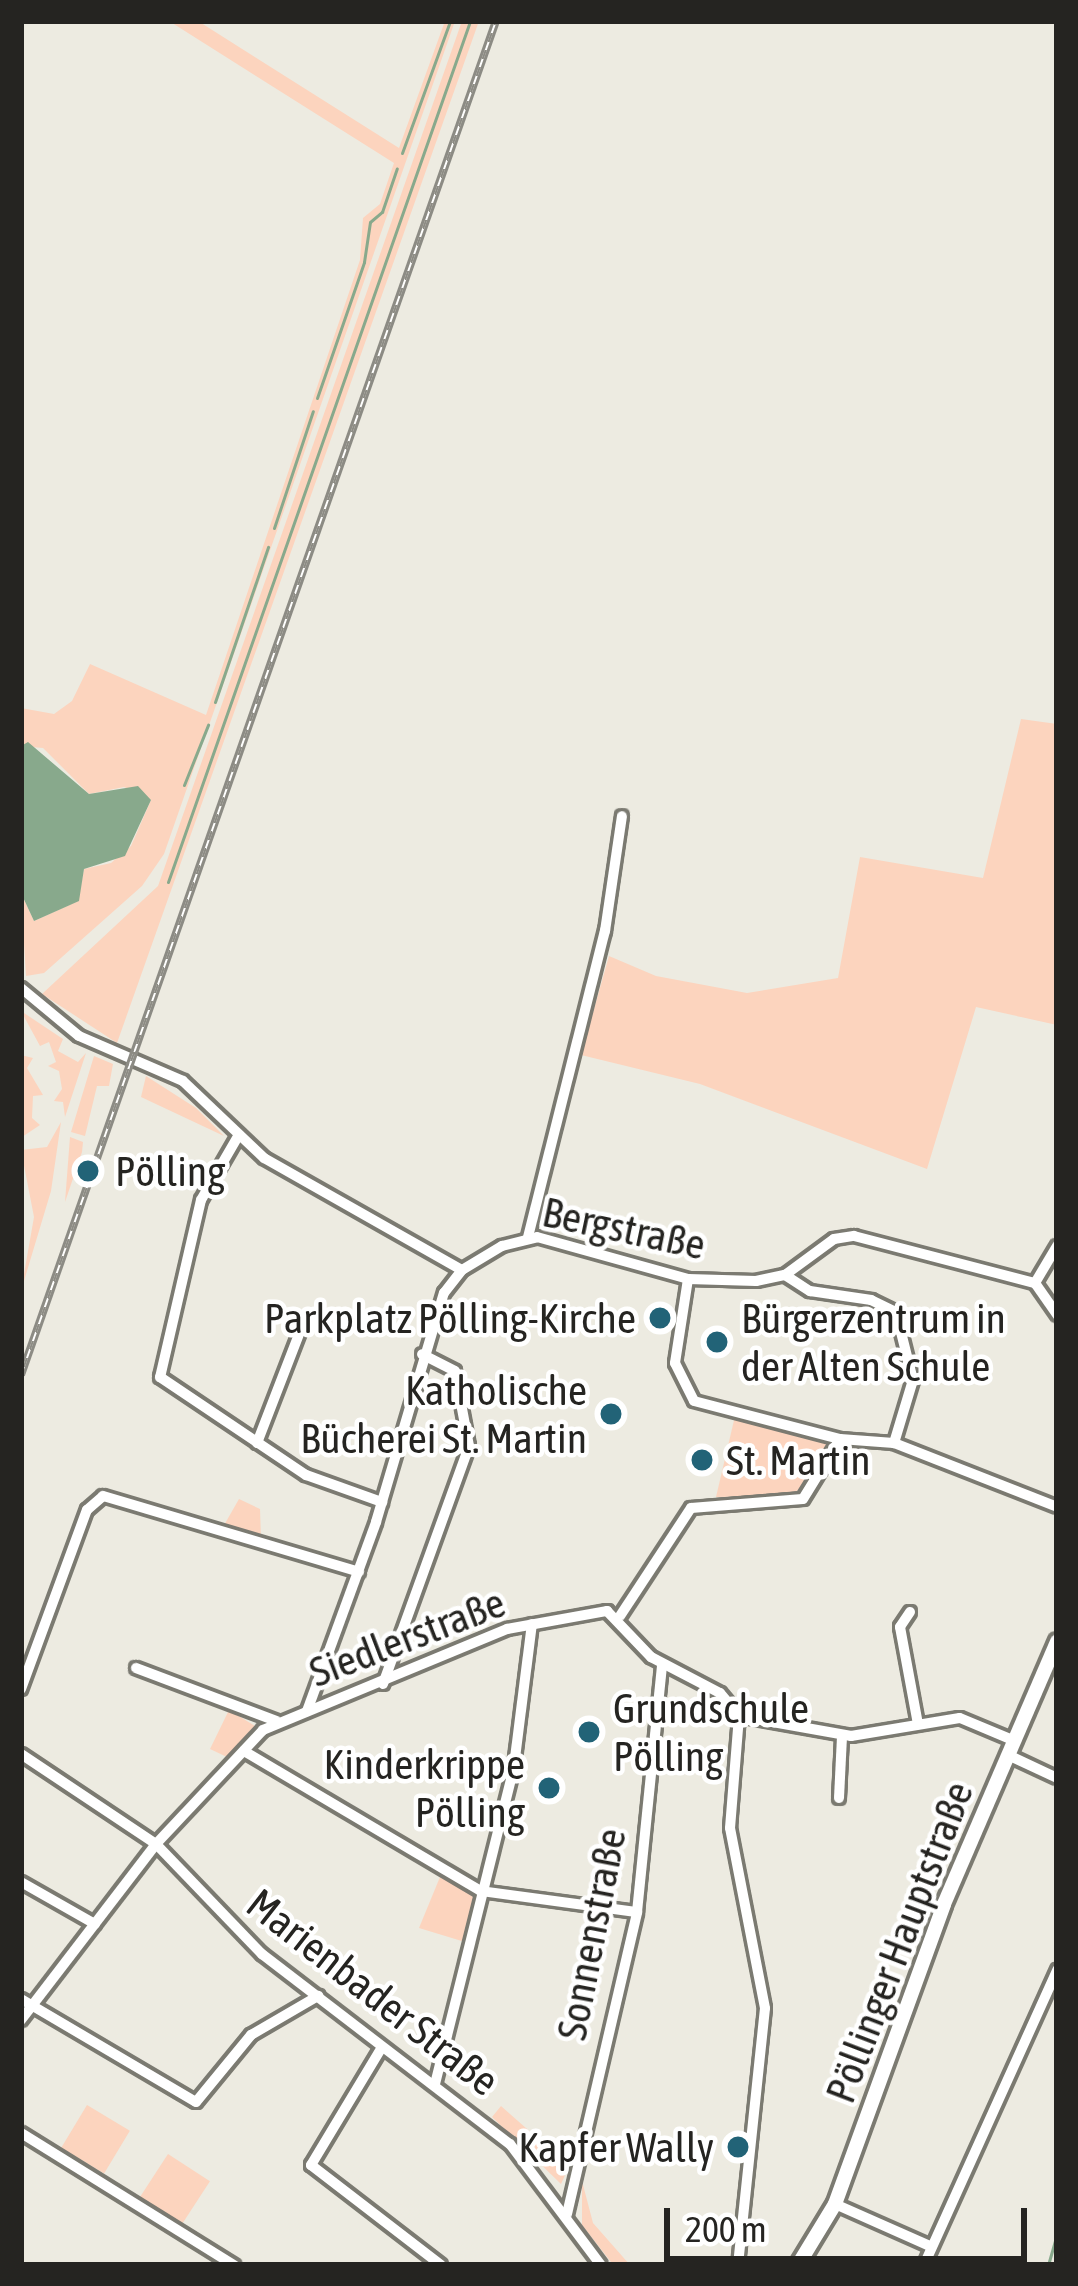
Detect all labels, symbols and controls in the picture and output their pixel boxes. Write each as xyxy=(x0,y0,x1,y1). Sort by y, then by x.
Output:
place label: Pölling xyxy=(115,1146,225,1196)
marker: Pölling xyxy=(72,1155,104,1187)
street label: Bergstraße xyxy=(538,1186,710,1270)
place label: Parkplatz Pölling-Kirche xyxy=(264,1293,636,1343)
place label: Bürgerzentrum in der Alten Schule xyxy=(741,1293,1006,1392)
marker: Parkplatz Pölling-Kirche xyxy=(647,1305,673,1331)
marker: Bürgerzentrum in der Alten Schule xyxy=(704,1329,730,1355)
place label: Katholische Bücherei St. Martin xyxy=(300,1365,587,1464)
marker: Katholische Bücherei St. Martin xyxy=(598,1401,624,1427)
place label: St. Martin xyxy=(726,1435,871,1485)
marker: St. Martin xyxy=(689,1447,715,1473)
street label: Siedlerstraße xyxy=(302,1577,512,1697)
place label: Grundschule Pölling xyxy=(613,1683,809,1782)
marker: Grundschule Pölling xyxy=(576,1719,602,1745)
place label: Kinderkrippe Pölling xyxy=(324,1739,525,1838)
street label: Pöllinger Hauptstraße xyxy=(815,1774,983,2110)
marker: Kinderkrippe Pölling xyxy=(536,1775,562,1801)
street label: Sonnenstraße xyxy=(546,1824,636,2044)
street label: Marienbader Straße xyxy=(237,1878,509,2106)
place label: Kapfer Wally xyxy=(518,2122,714,2172)
marker: Kapfer Wally xyxy=(725,2134,751,2160)
scale bar xyxy=(670,2184,1033,2258)
text: 200 m xyxy=(685,2208,767,2250)

